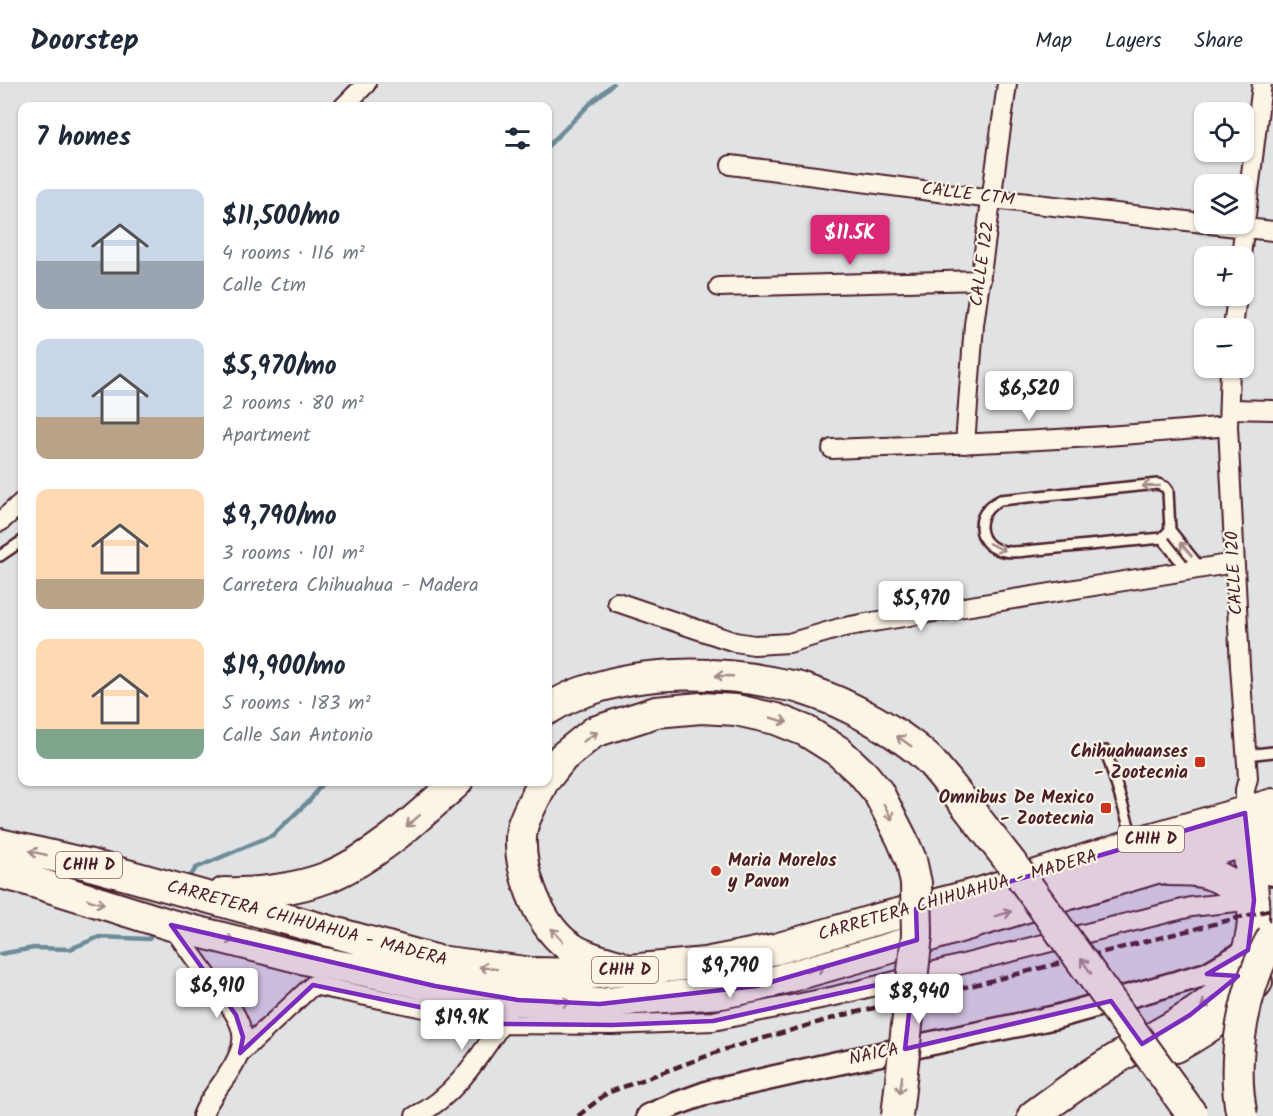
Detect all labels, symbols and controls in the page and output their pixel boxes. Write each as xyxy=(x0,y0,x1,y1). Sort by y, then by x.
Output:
text: Doorstep xyxy=(30,19,139,64)
text: Map xyxy=(1035,25,1072,58)
text: Layers xyxy=(1105,25,1161,58)
text: Share xyxy=(1194,25,1243,58)
map controls xyxy=(1194,102,1254,378)
button: locate xyxy=(1194,102,1254,162)
text: 7 homes xyxy=(36,117,131,159)
icon: filters xyxy=(501,122,534,155)
button: layers xyxy=(1194,174,1254,234)
street label: CALLE CTM xyxy=(920,175,1017,215)
text: $11,500/mo xyxy=(222,196,340,238)
icon: home xyxy=(84,213,156,285)
pin: $11.5K xyxy=(801,215,899,266)
text: $11.5K xyxy=(825,218,875,250)
street label: CALLE 122 xyxy=(963,220,1003,308)
text: 4 rooms · 116 m² xyxy=(222,238,365,270)
button: + xyxy=(1194,246,1254,306)
text: Calle Ctm xyxy=(222,270,306,302)
button: − xyxy=(1194,318,1254,378)
text: $5,970/mo xyxy=(222,346,337,388)
icon: home xyxy=(84,363,156,435)
pin: $6,520 xyxy=(980,371,1078,422)
text: $6,520 xyxy=(999,374,1059,406)
text: 2 rooms · 80 m² xyxy=(222,388,364,420)
text: Apartment xyxy=(222,420,311,452)
one-way arrow xyxy=(1142,480,1162,492)
text: $9,790/mo xyxy=(222,496,337,538)
icon: home xyxy=(84,513,156,585)
street label: CALLE 120 xyxy=(1218,530,1252,616)
text: 3 rooms · 101 m² xyxy=(222,538,364,570)
one-way arrow xyxy=(1179,541,1192,557)
one-way arrow xyxy=(988,542,1006,554)
text: Carretera Chihuahua - Madera xyxy=(222,570,479,602)
pin: $5,970 xyxy=(872,581,970,632)
text: $5,970 xyxy=(892,584,950,616)
text: $19,900/mo xyxy=(222,646,346,688)
icon: home xyxy=(84,663,156,735)
one-way arrow xyxy=(714,670,734,681)
text: 5 rooms · 183 m² xyxy=(222,688,371,720)
one-way arrow xyxy=(769,715,788,727)
text: Calle San Antonio xyxy=(222,720,373,752)
one-way arrow xyxy=(581,730,598,743)
one-way arrow xyxy=(897,735,913,747)
place label: Chihuahuanses - Zootecnia xyxy=(1070,738,1189,788)
marker: Chihuahuanses - Zootecnia xyxy=(1193,755,1207,769)
place label: Omnibus De Mexico - Zootecnia xyxy=(939,784,1094,834)
marker: Omnibus De Mexico - Zootecnia xyxy=(1099,801,1113,815)
one-way arrow xyxy=(882,803,894,820)
one-way arrow xyxy=(406,814,421,828)
road number: CHIH D xyxy=(1118,826,1184,852)
street label: CARRETERA CHIHUAHUA - MADERA xyxy=(815,842,1101,950)
one-way arrow xyxy=(29,847,49,858)
place label: Maria Morelos y Pavon xyxy=(727,847,837,897)
road number: CHIH D xyxy=(56,852,122,878)
marker: Maria Morelos y Pavon xyxy=(709,864,723,878)
street label: CARRETERA CHIHUAHUA - MADERA xyxy=(163,873,451,975)
one-way arrow xyxy=(86,897,105,908)
one-way arrow xyxy=(993,908,1012,919)
one-way arrow xyxy=(550,927,564,942)
one-way arrow xyxy=(216,934,235,946)
pin: $9,790 xyxy=(681,948,779,999)
text: $9,790 xyxy=(701,951,759,983)
road number: CHIH D xyxy=(592,957,658,983)
one-way arrow xyxy=(1080,958,1092,974)
one-way arrow xyxy=(479,962,499,973)
one-way arrow xyxy=(806,963,825,975)
pin: $6,910 xyxy=(168,968,266,1019)
text: $6,910 xyxy=(190,971,244,1003)
pin: $8,940 xyxy=(870,974,968,1025)
text: $8,940 xyxy=(889,977,949,1009)
one-way arrow xyxy=(1201,996,1217,1008)
one-way arrow xyxy=(551,997,571,1008)
pin: $19.9K xyxy=(413,1000,511,1051)
text: $19.9K xyxy=(435,1003,489,1035)
street label: NAICA xyxy=(846,1036,902,1074)
one-way arrow xyxy=(895,1074,906,1094)

